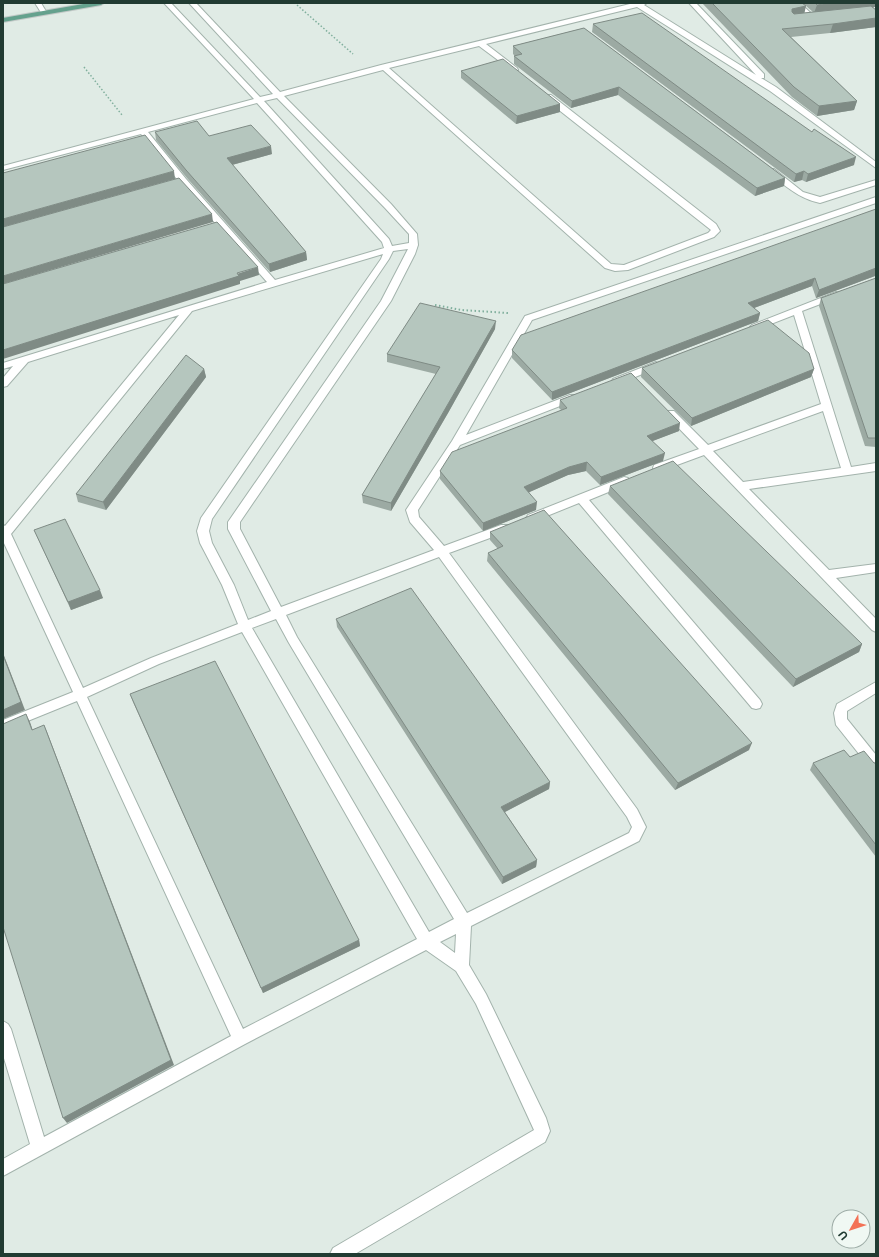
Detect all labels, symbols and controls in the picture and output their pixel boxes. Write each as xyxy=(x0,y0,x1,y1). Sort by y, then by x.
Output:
north arrow xyxy=(831,1209,871,1249)
text: U xyxy=(835,1228,851,1243)

